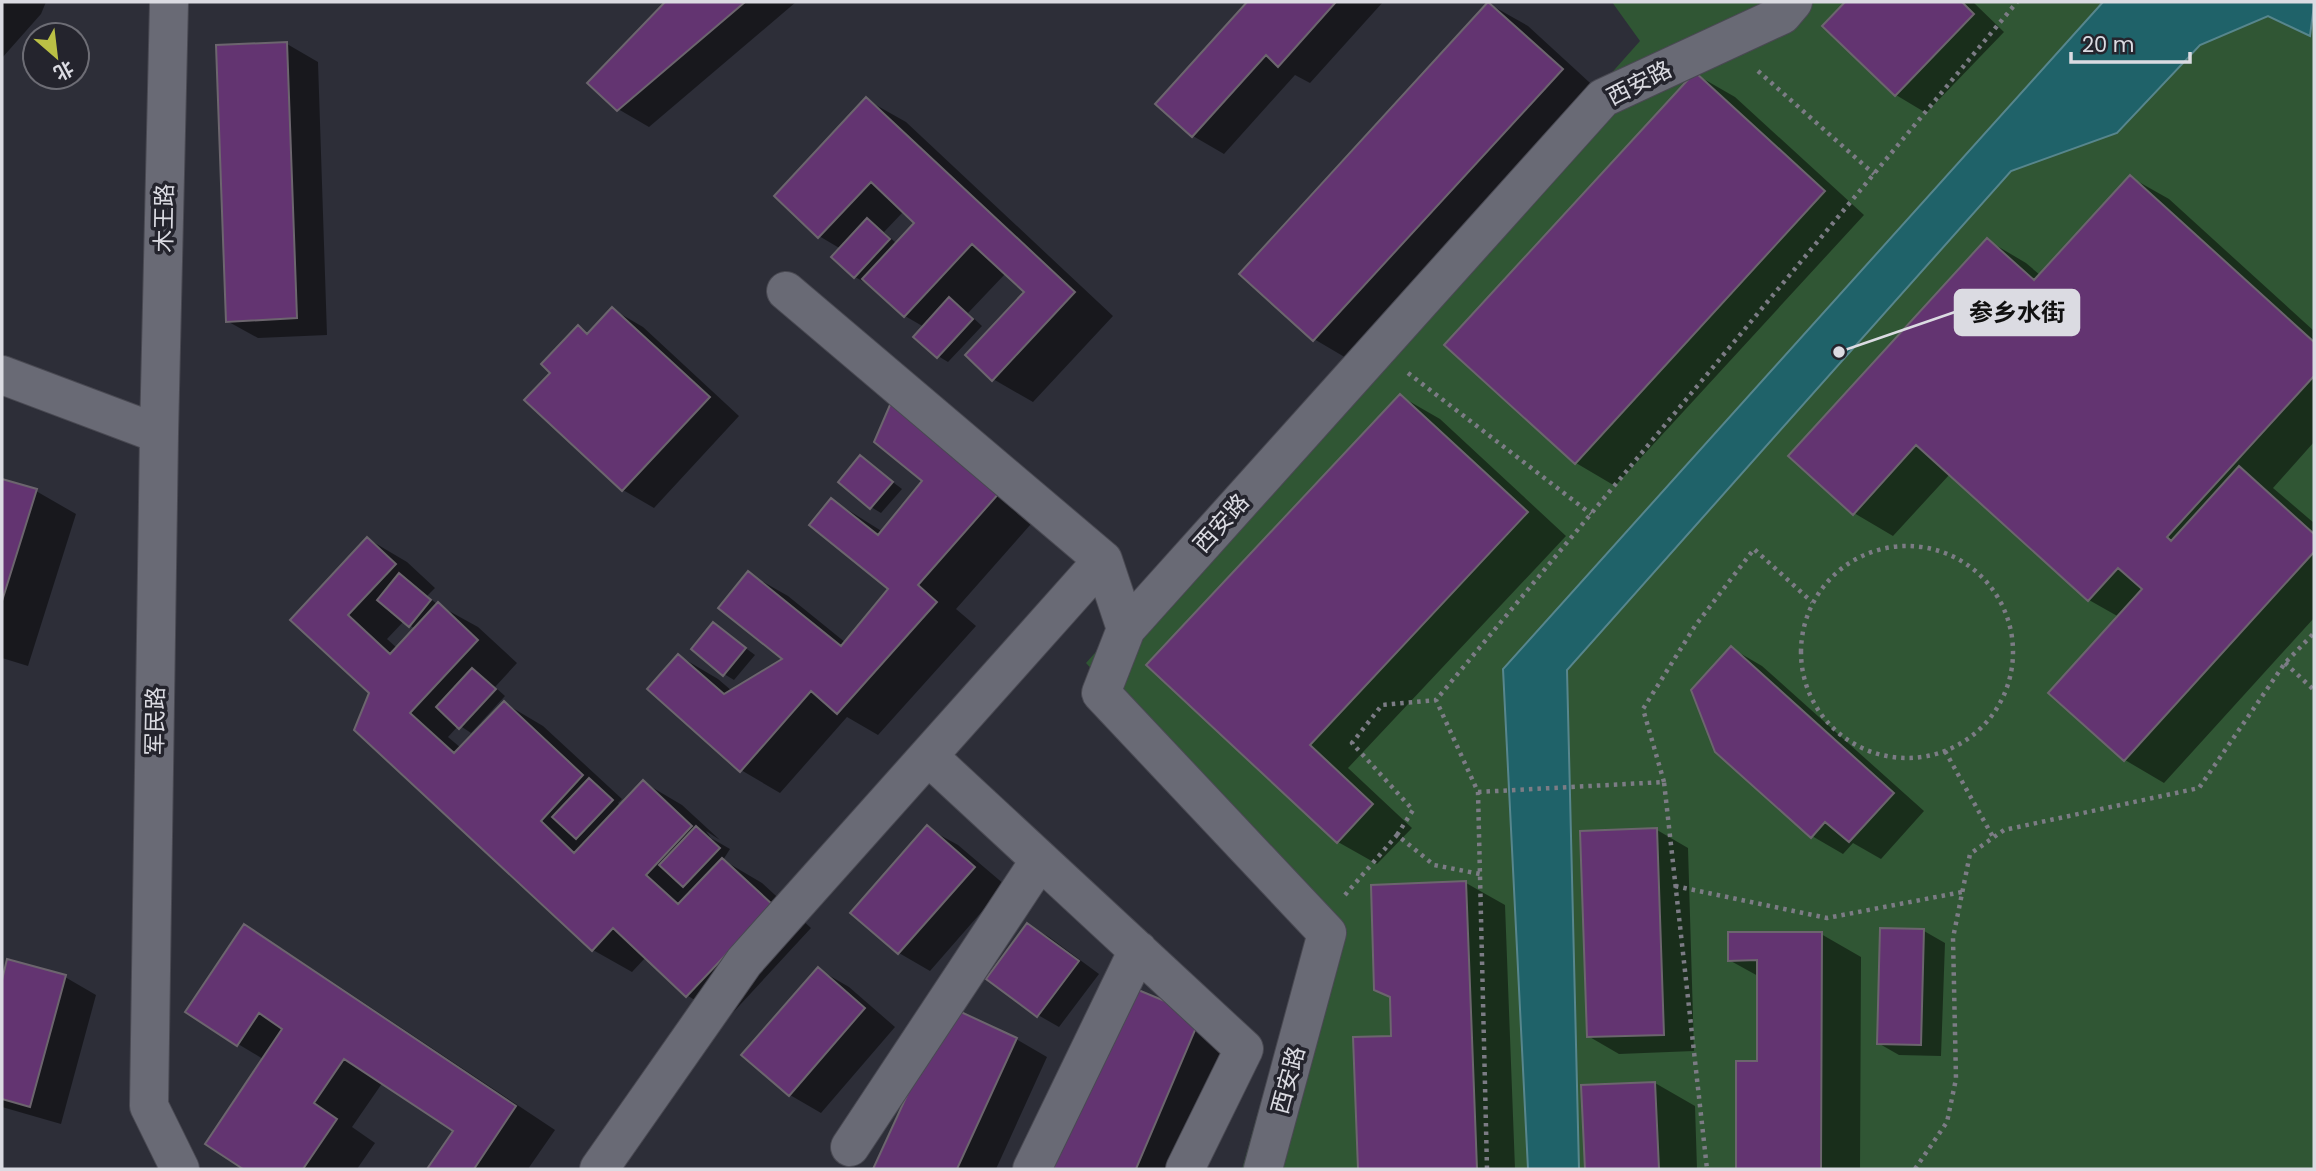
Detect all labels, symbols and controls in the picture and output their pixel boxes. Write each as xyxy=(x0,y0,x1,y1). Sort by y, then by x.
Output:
north arrow xyxy=(21,21,91,91)
scale bar xyxy=(2071,21,2190,65)
text: 20 m xyxy=(2082,30,2135,59)
street label: 西安路 xyxy=(1601,53,1677,113)
text: 北 xyxy=(49,54,78,87)
street label: 木王路 xyxy=(147,183,181,253)
callout: 参乡水街 xyxy=(1955,290,2079,335)
text: 参乡水街 xyxy=(1969,296,2065,329)
street label: 西安路 xyxy=(1186,487,1256,559)
street label: 军民路 xyxy=(138,686,172,756)
street label: 西安路 xyxy=(1264,1043,1312,1117)

